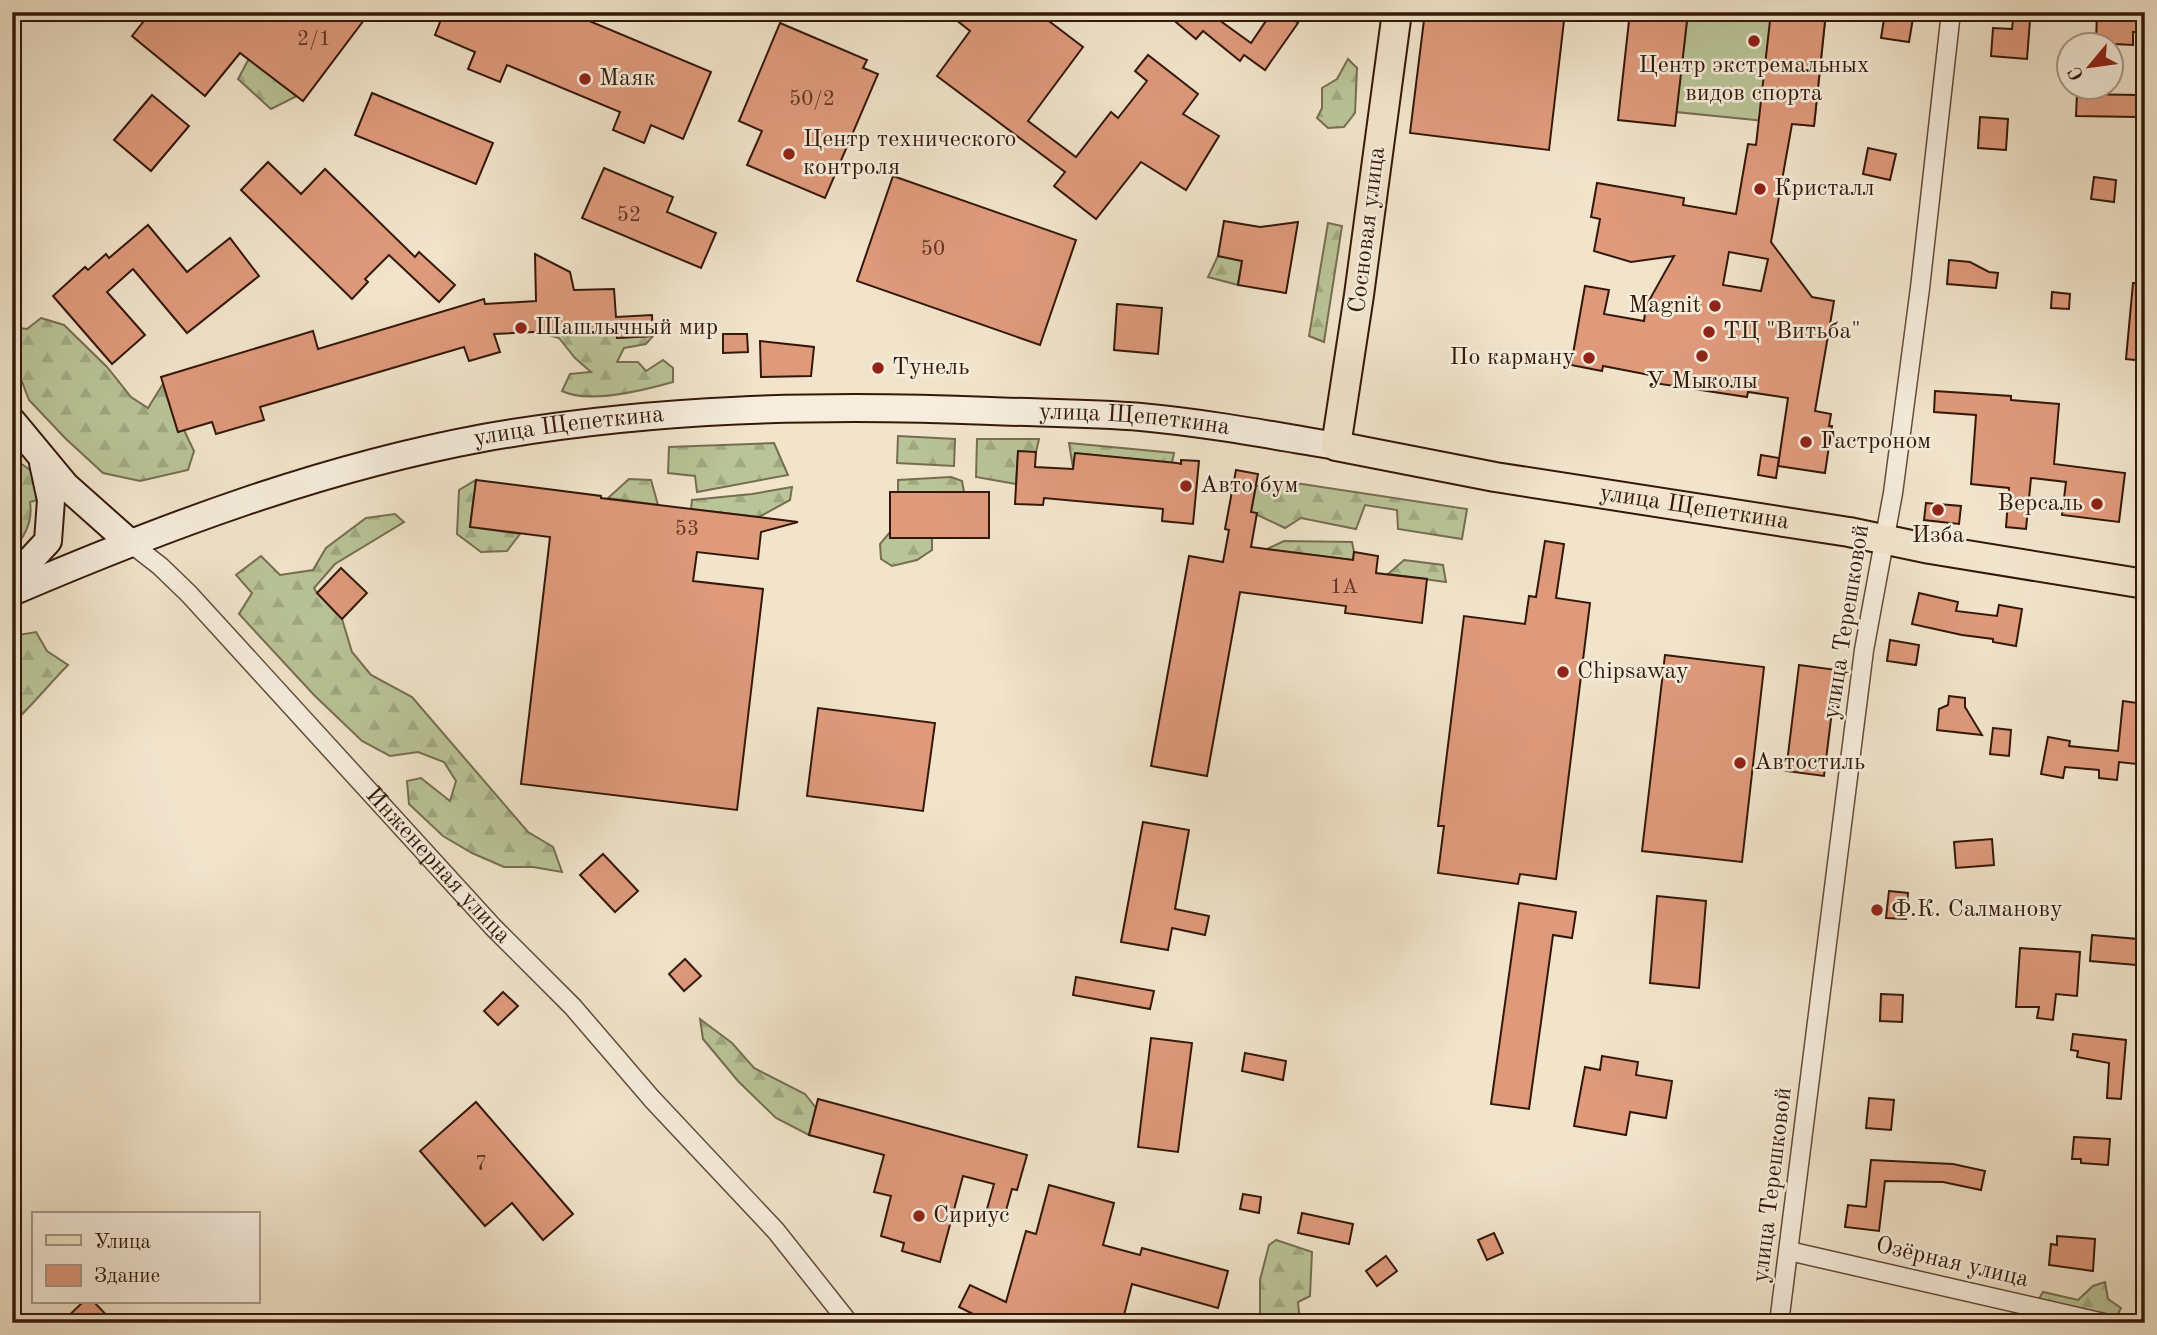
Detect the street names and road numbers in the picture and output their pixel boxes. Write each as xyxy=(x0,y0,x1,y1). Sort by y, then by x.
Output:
street label: Сосновая улица xyxy=(1346,145,1390,315)
street label: улица Щепеткина xyxy=(1039,401,1232,440)
street label: улица Щепеткина xyxy=(472,403,665,452)
street label: улица Щепеткина xyxy=(1598,481,1791,535)
street label: улица Терешковой xyxy=(1820,523,1874,721)
street label: Инженерная улица xyxy=(360,783,515,949)
street label: улица Терешковой xyxy=(1749,1086,1797,1284)
street label: Озёрная улица xyxy=(1873,1234,2031,1292)

